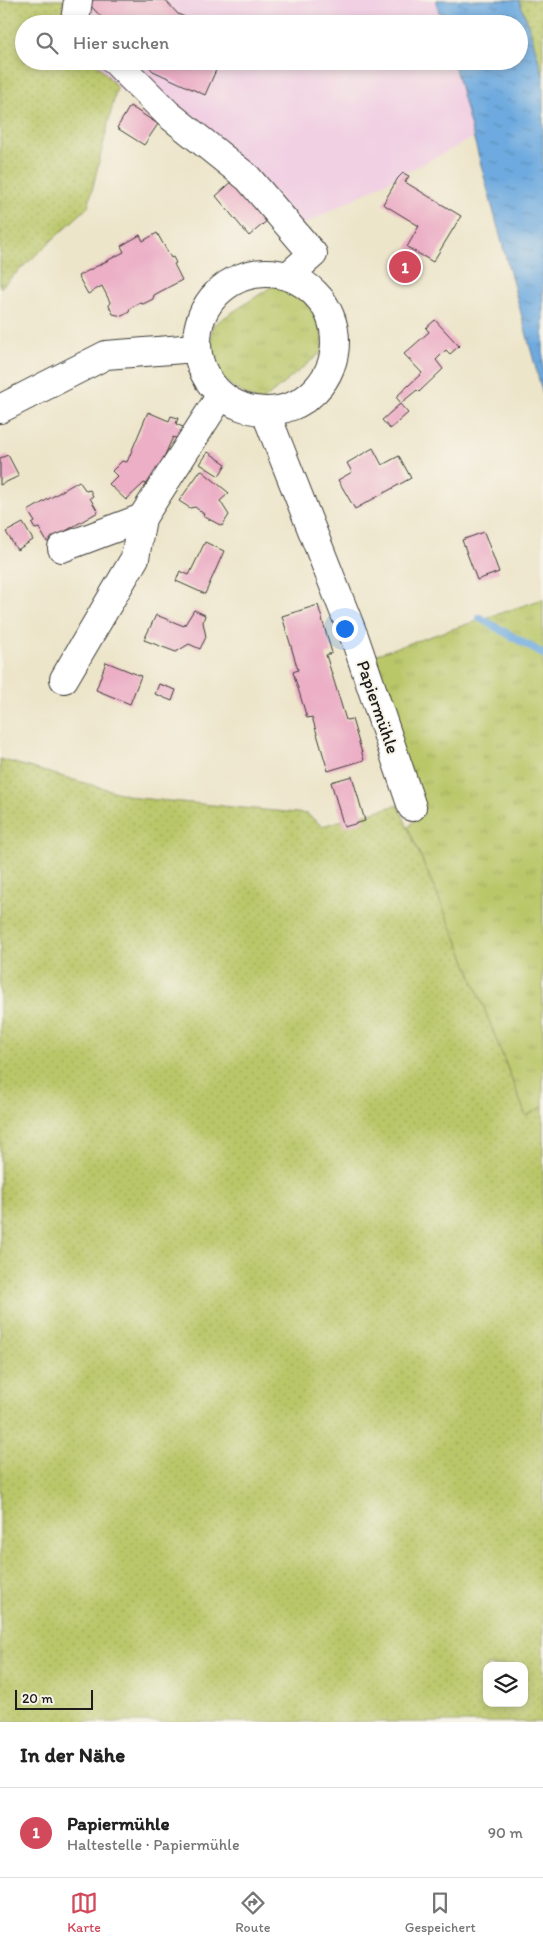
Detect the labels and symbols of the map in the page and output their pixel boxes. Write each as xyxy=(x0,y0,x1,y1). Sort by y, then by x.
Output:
pin: 1 xyxy=(389,248,421,286)
your location xyxy=(332,616,358,642)
street label: Papiermühle xyxy=(352,657,404,757)
scale bar xyxy=(15,1687,92,1710)

